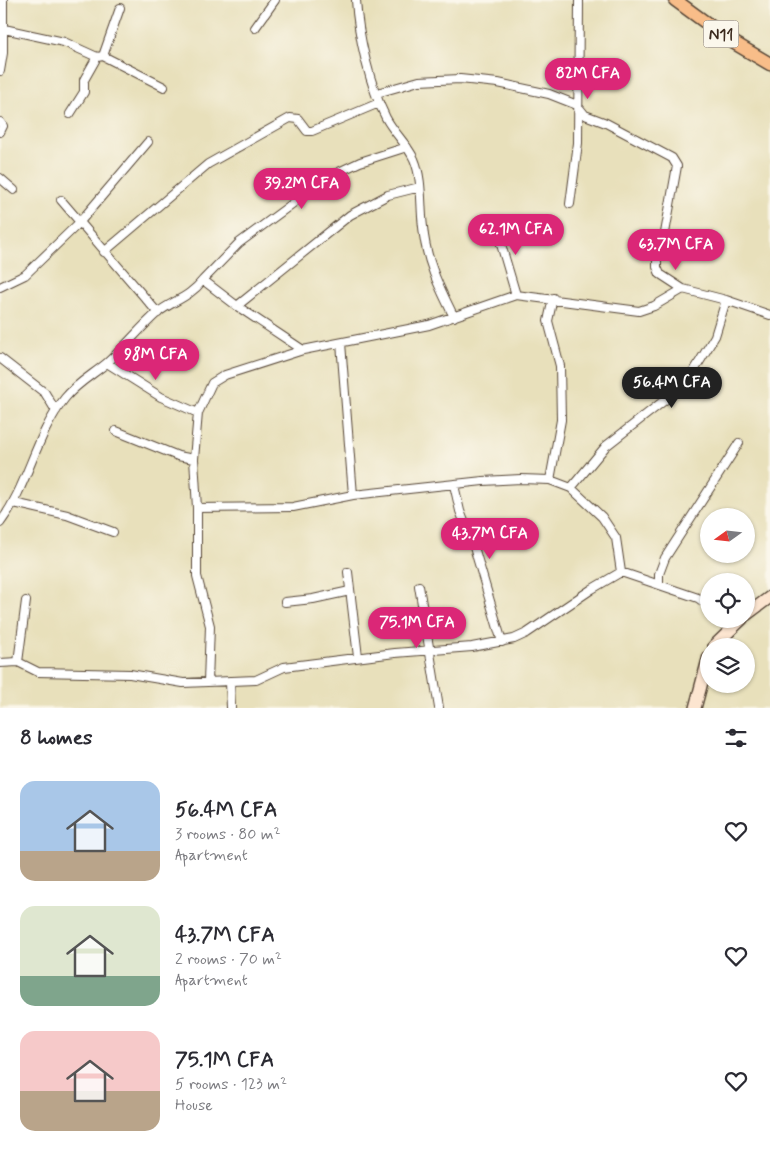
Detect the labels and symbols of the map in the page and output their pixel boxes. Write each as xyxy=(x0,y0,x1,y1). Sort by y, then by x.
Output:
road number: N11 xyxy=(704,20,738,48)
pin: 82M CFA xyxy=(542,58,634,100)
pin: 39.2M CFA xyxy=(245,168,359,210)
pin: 62.1M CFA xyxy=(459,214,573,256)
pin: 63.7M CFA xyxy=(619,228,733,271)
pin: 98M CFA xyxy=(110,338,202,381)
pin: 56.4M CFA xyxy=(615,366,729,409)
north arrow xyxy=(700,508,755,562)
pin: 43.7M CFA xyxy=(433,518,547,560)
pin: 75.1M CFA xyxy=(360,606,474,649)

